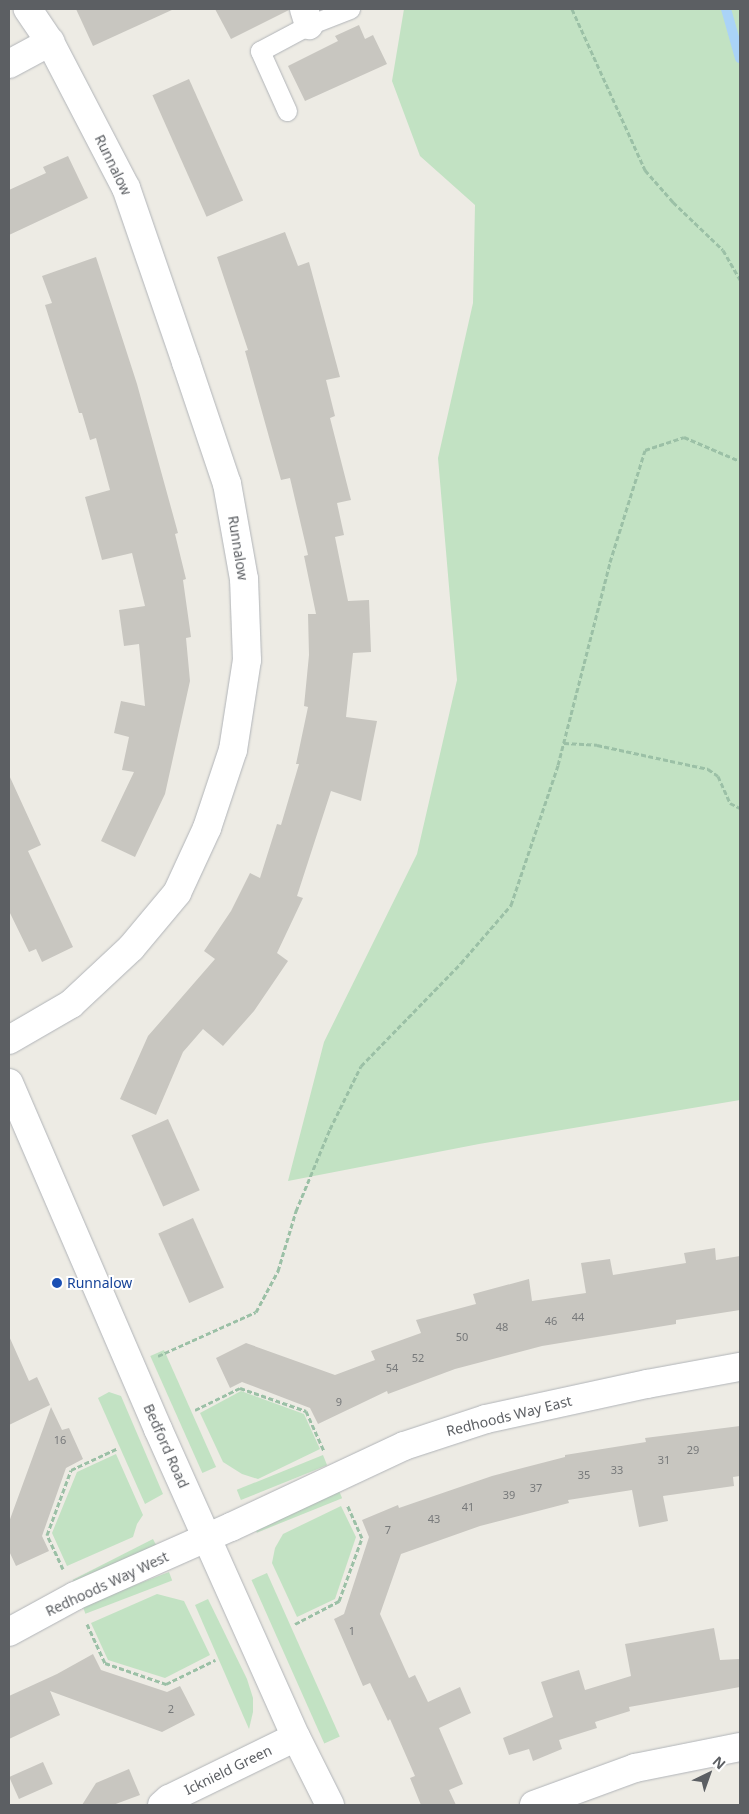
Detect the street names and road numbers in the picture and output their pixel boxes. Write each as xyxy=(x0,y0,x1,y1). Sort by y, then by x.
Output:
street label: Runnalow xyxy=(91,132,135,198)
street label: Runnalow xyxy=(225,514,251,582)
street label: Redhoods Way East xyxy=(445,1392,573,1440)
street label: Bedford Road xyxy=(140,1401,192,1491)
street label: Redhoods Way West xyxy=(43,1548,171,1620)
street label: Icknield Green xyxy=(182,1742,274,1798)

